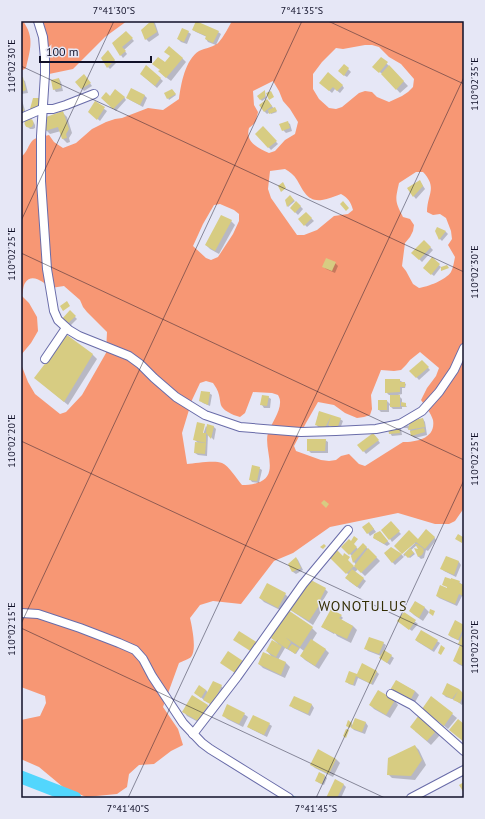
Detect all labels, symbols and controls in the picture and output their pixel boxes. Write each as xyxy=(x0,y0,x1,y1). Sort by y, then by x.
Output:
text: 7°41'30"S xyxy=(93,4,135,17)
text: 7°41'35"S xyxy=(281,4,323,17)
scale bar xyxy=(40,38,151,64)
text: 110°02'30"E xyxy=(5,39,18,93)
text: 100 m xyxy=(46,44,79,59)
text: 110°02'35"E xyxy=(468,57,481,111)
text: 110°02'25"E xyxy=(5,227,18,281)
text: 110°02'30"E xyxy=(468,245,481,299)
text: 110°02'20"E xyxy=(5,414,18,468)
text: 110°02'25"E xyxy=(468,432,481,486)
district label: WONOTULUS xyxy=(319,597,407,615)
text: 110°02'15"E xyxy=(5,602,18,656)
text: 110°02'20"E xyxy=(468,620,481,674)
text: 7°41'40"S xyxy=(107,802,149,815)
text: 7°41'45"S xyxy=(295,802,337,815)

